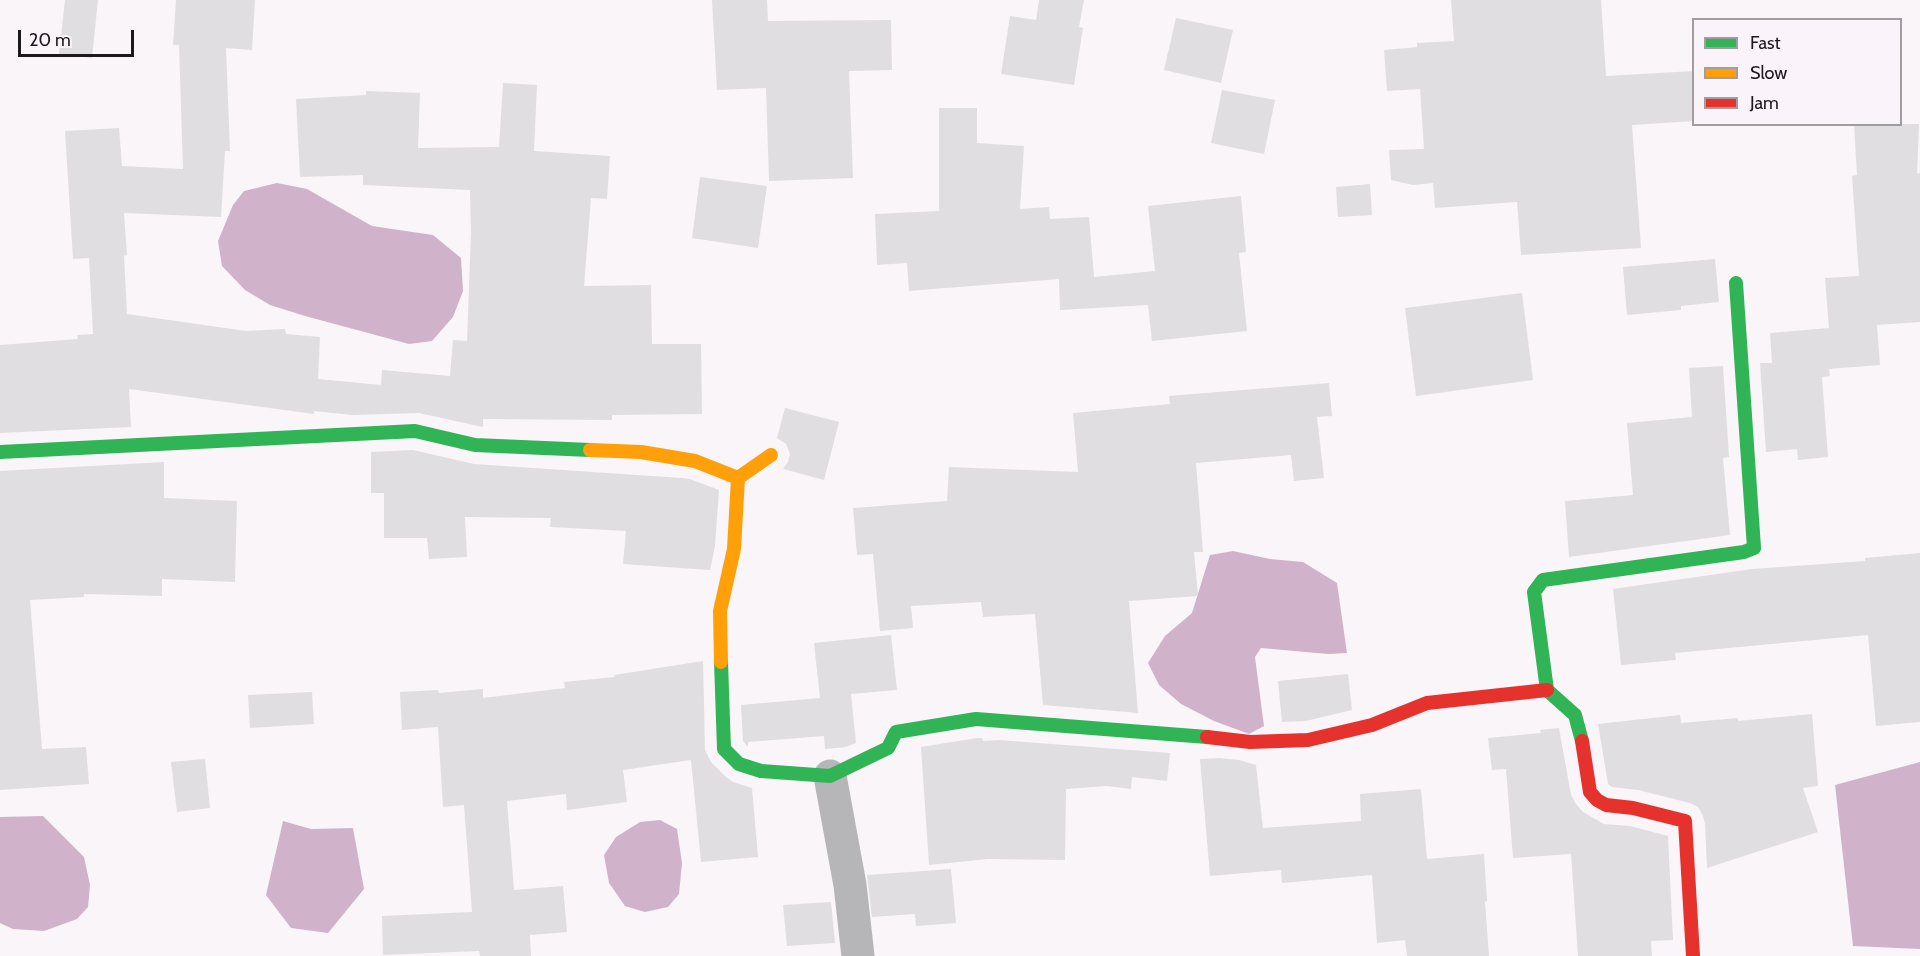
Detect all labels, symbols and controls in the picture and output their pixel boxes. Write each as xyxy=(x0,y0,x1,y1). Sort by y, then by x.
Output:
scale bar xyxy=(21,18,136,56)
legend xyxy=(1692,18,1902,126)
text: 20 m xyxy=(29,29,71,51)
text: Fast xyxy=(1750,32,1781,54)
text: Slow xyxy=(1750,62,1787,84)
text: Jam xyxy=(1750,92,1779,114)

